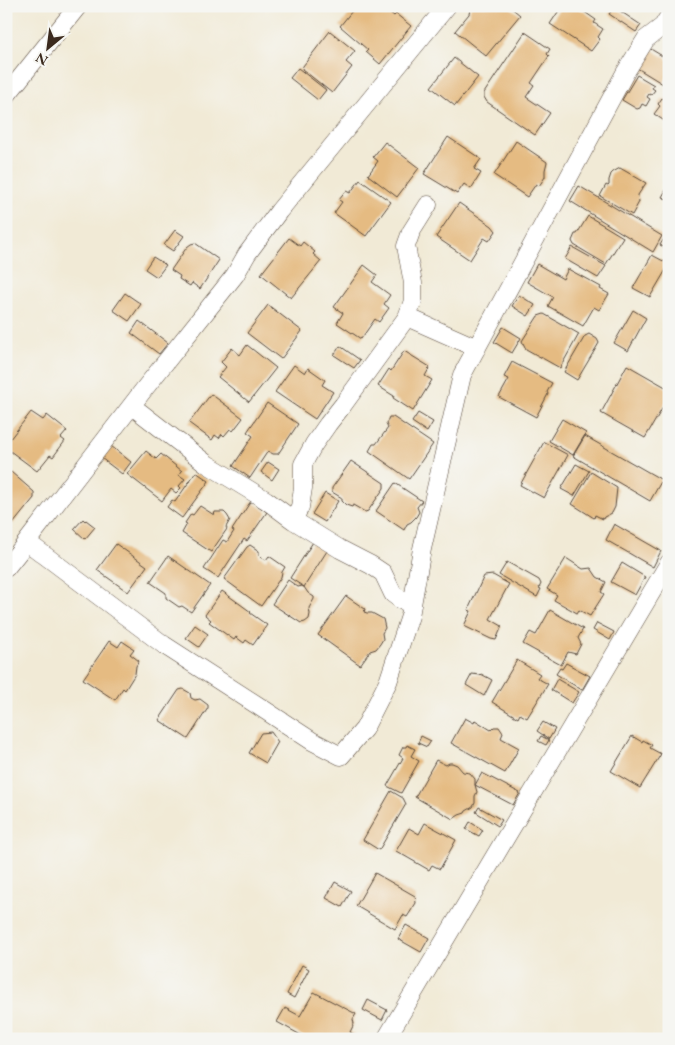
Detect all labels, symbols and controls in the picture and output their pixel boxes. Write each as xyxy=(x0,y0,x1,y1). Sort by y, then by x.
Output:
north arrow xyxy=(22,22,72,72)
text: N xyxy=(32,48,51,70)

